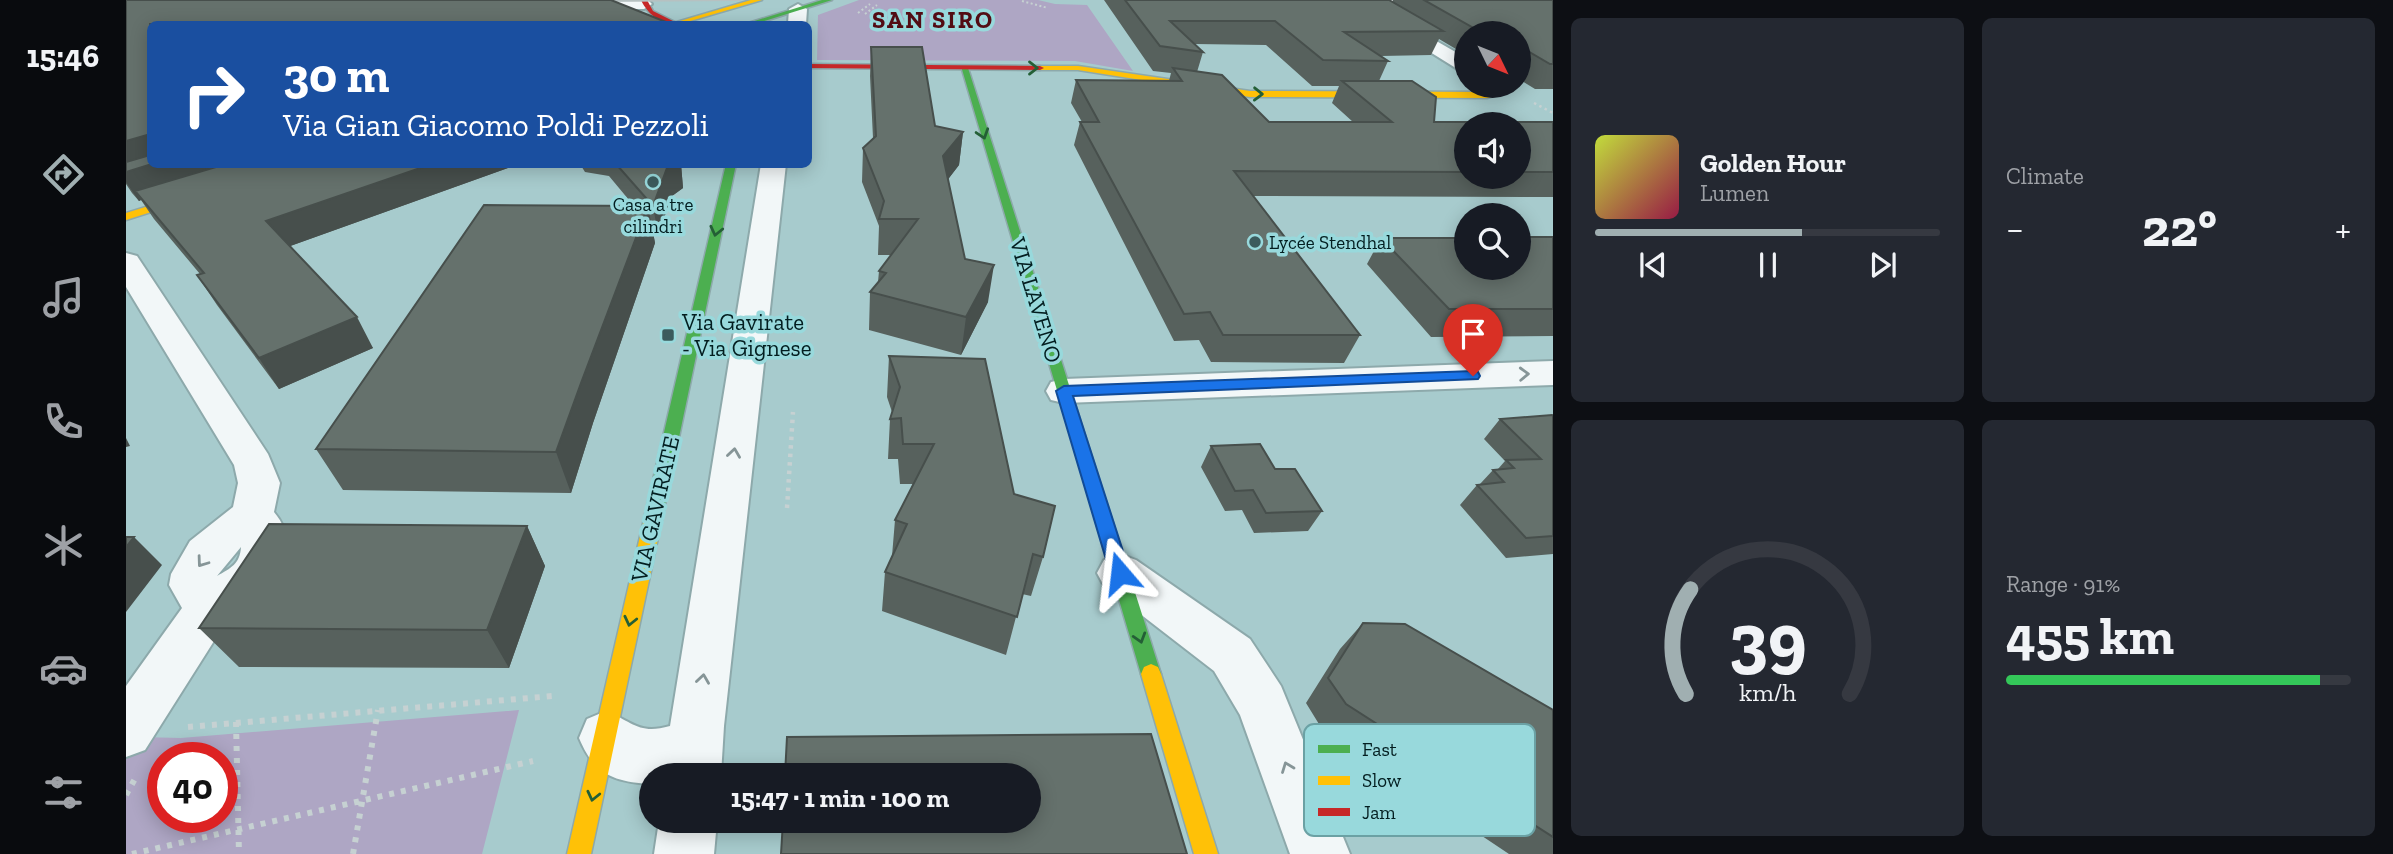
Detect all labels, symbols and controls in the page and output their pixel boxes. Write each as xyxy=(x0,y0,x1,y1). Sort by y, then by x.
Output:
district label: SAN SIRO xyxy=(872,5,994,34)
north arrow xyxy=(1454,21,1531,98)
map controls xyxy=(1454,21,1531,280)
text: 15:46 xyxy=(27,37,99,75)
text: 30 m xyxy=(283,46,389,105)
icon: right xyxy=(168,49,259,140)
one-way arrow xyxy=(1028,60,1038,76)
one-way arrow xyxy=(1253,87,1264,102)
text: Via Gian Giacomo Poldi Pezzoli xyxy=(283,106,709,144)
button: sound xyxy=(1454,112,1531,189)
one-way arrow xyxy=(975,127,989,139)
text: Golden Hour xyxy=(1700,147,1846,179)
icon: directions xyxy=(39,150,88,199)
text: Climate xyxy=(2006,162,2084,190)
marker: Casa a tre cilindri xyxy=(645,174,661,190)
text: Lumen xyxy=(1700,179,1769,207)
place label: Casa a tre cilindri xyxy=(613,193,693,238)
text: 22° xyxy=(2142,197,2217,259)
button: search xyxy=(1454,203,1531,280)
text: − xyxy=(2006,206,2024,252)
text: + xyxy=(2335,206,2351,252)
one-way arrow xyxy=(710,225,725,237)
place label: Lycée Stendhal xyxy=(1269,231,1391,254)
street label: VIA LAVENO xyxy=(1003,233,1068,366)
marker: Lycée Stendhal xyxy=(1247,234,1263,250)
icon: previous xyxy=(1634,246,1672,284)
icon: pause xyxy=(1749,246,1787,284)
icon: next xyxy=(1864,246,1902,284)
icon: music xyxy=(39,273,88,322)
pin xyxy=(1443,304,1503,376)
place label: Via Gavirate - Via Gignese xyxy=(681,308,811,362)
icon: arrive xyxy=(1454,315,1492,353)
marker: Via Gavirate - Via Gignese xyxy=(660,327,676,343)
one-way arrow xyxy=(1519,366,1530,381)
icon: phone xyxy=(39,397,88,446)
street label: VIA GAVIRATE xyxy=(624,433,685,586)
one-way arrow xyxy=(727,447,742,459)
icon: climate xyxy=(39,521,88,570)
position arrow xyxy=(1083,536,1157,610)
one-way arrow xyxy=(198,554,211,567)
text: Range · 91% xyxy=(2006,570,2120,598)
text: 39 xyxy=(1729,595,1806,683)
text: 455 km xyxy=(2006,605,2174,667)
one-way arrow xyxy=(624,615,638,627)
one-way arrow xyxy=(1132,632,1146,644)
icon: car xyxy=(39,644,88,693)
one-way arrow xyxy=(696,673,711,684)
text: km/h xyxy=(1739,677,1796,707)
legend xyxy=(1304,724,1535,836)
text: Fast xyxy=(1362,738,1397,761)
speed limit sign: 40 xyxy=(147,742,238,833)
one-way arrow xyxy=(1281,762,1295,774)
icon: filters xyxy=(39,768,88,817)
text: Slow xyxy=(1362,769,1402,792)
text: 15:47 · 1 min · 100 m xyxy=(731,782,949,814)
one-way arrow xyxy=(586,790,601,802)
text: Jam xyxy=(1362,801,1396,824)

